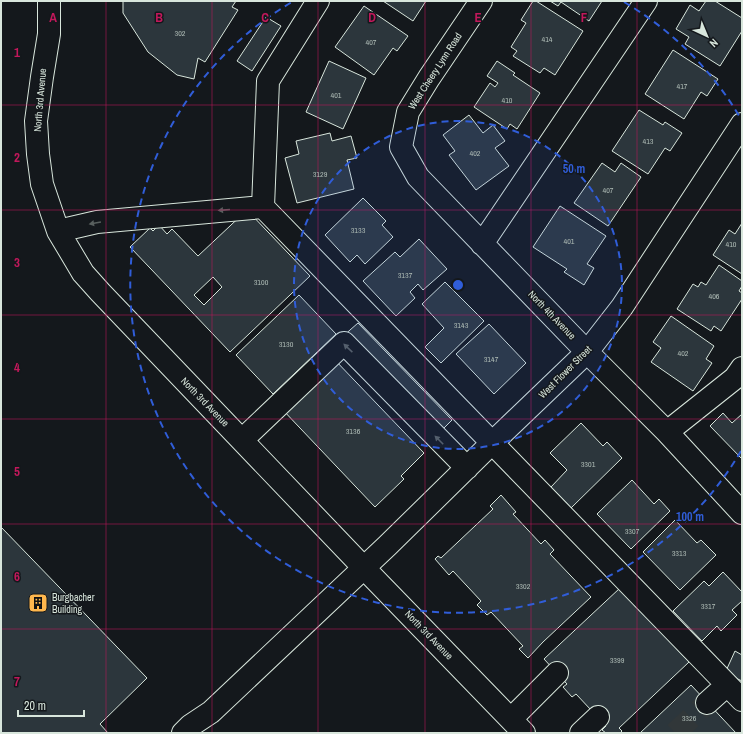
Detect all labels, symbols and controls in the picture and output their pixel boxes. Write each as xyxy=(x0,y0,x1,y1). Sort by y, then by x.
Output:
text: A xyxy=(49,9,57,26)
text: B xyxy=(155,9,163,26)
text: C xyxy=(261,9,269,26)
text: D xyxy=(368,9,376,26)
text: E xyxy=(474,9,482,26)
text: F xyxy=(581,9,588,26)
north arrow xyxy=(687,16,727,56)
house number: 302 xyxy=(175,28,186,38)
street label: West Cheery Lynn Road xyxy=(405,30,465,112)
house number: 414 xyxy=(542,34,553,44)
text: N xyxy=(707,36,721,50)
house number: 407 xyxy=(366,37,377,47)
text: 1 xyxy=(14,44,20,61)
street label: North 3rd Avenue xyxy=(31,67,49,132)
house number: 417 xyxy=(677,81,688,91)
house number: 401 xyxy=(331,90,342,100)
house number: 410 xyxy=(502,95,513,105)
house number: 413 xyxy=(643,136,654,146)
house number: 402 xyxy=(470,148,481,158)
text: 2 xyxy=(14,149,20,166)
text: 50 m xyxy=(563,161,585,177)
house number: 3129 xyxy=(313,169,328,179)
house number: 407 xyxy=(603,185,614,195)
one-way arrow xyxy=(218,207,230,214)
one-way arrow xyxy=(89,220,101,226)
house number: 3133 xyxy=(351,225,366,235)
house number: 401 xyxy=(564,236,575,246)
house number: 410 xyxy=(726,239,737,249)
text: 3 xyxy=(14,254,20,271)
house number: 3137 xyxy=(398,270,413,280)
house number: 3100 xyxy=(254,277,269,287)
centre of rings xyxy=(451,278,465,292)
street label: North 4th Avenue xyxy=(525,288,579,343)
house number: 406 xyxy=(709,291,720,301)
house number: 3143 xyxy=(454,320,469,330)
house number: 3130 xyxy=(279,339,294,349)
street label: West Flower Street xyxy=(536,342,595,401)
one-way arrow xyxy=(343,343,353,352)
house number: 402 xyxy=(678,348,689,358)
house number: 3147 xyxy=(484,354,499,364)
text: 4 xyxy=(14,359,20,376)
street label: North 3rd Avenue xyxy=(178,375,232,430)
house number: 3136 xyxy=(346,426,361,436)
one-way arrow xyxy=(435,435,444,445)
house number: 3301 xyxy=(581,459,596,469)
text: 5 xyxy=(14,463,20,480)
text: 100 m xyxy=(676,509,704,525)
house number: 3307 xyxy=(625,526,640,536)
house number: 3313 xyxy=(672,548,687,558)
text: 6 xyxy=(14,568,20,585)
house number: 3302 xyxy=(516,581,531,591)
place label: Burgbacher Building xyxy=(52,591,95,616)
building icon: Burgbacher Building xyxy=(27,592,49,614)
house number: 3317 xyxy=(701,601,716,611)
street label: North 3rd Avenue xyxy=(402,608,456,663)
house number: 3399 xyxy=(610,655,625,665)
text: 7 xyxy=(14,673,20,690)
scale bar xyxy=(18,692,84,718)
text: 20 m xyxy=(24,698,46,714)
house number: 3326 xyxy=(682,713,697,723)

